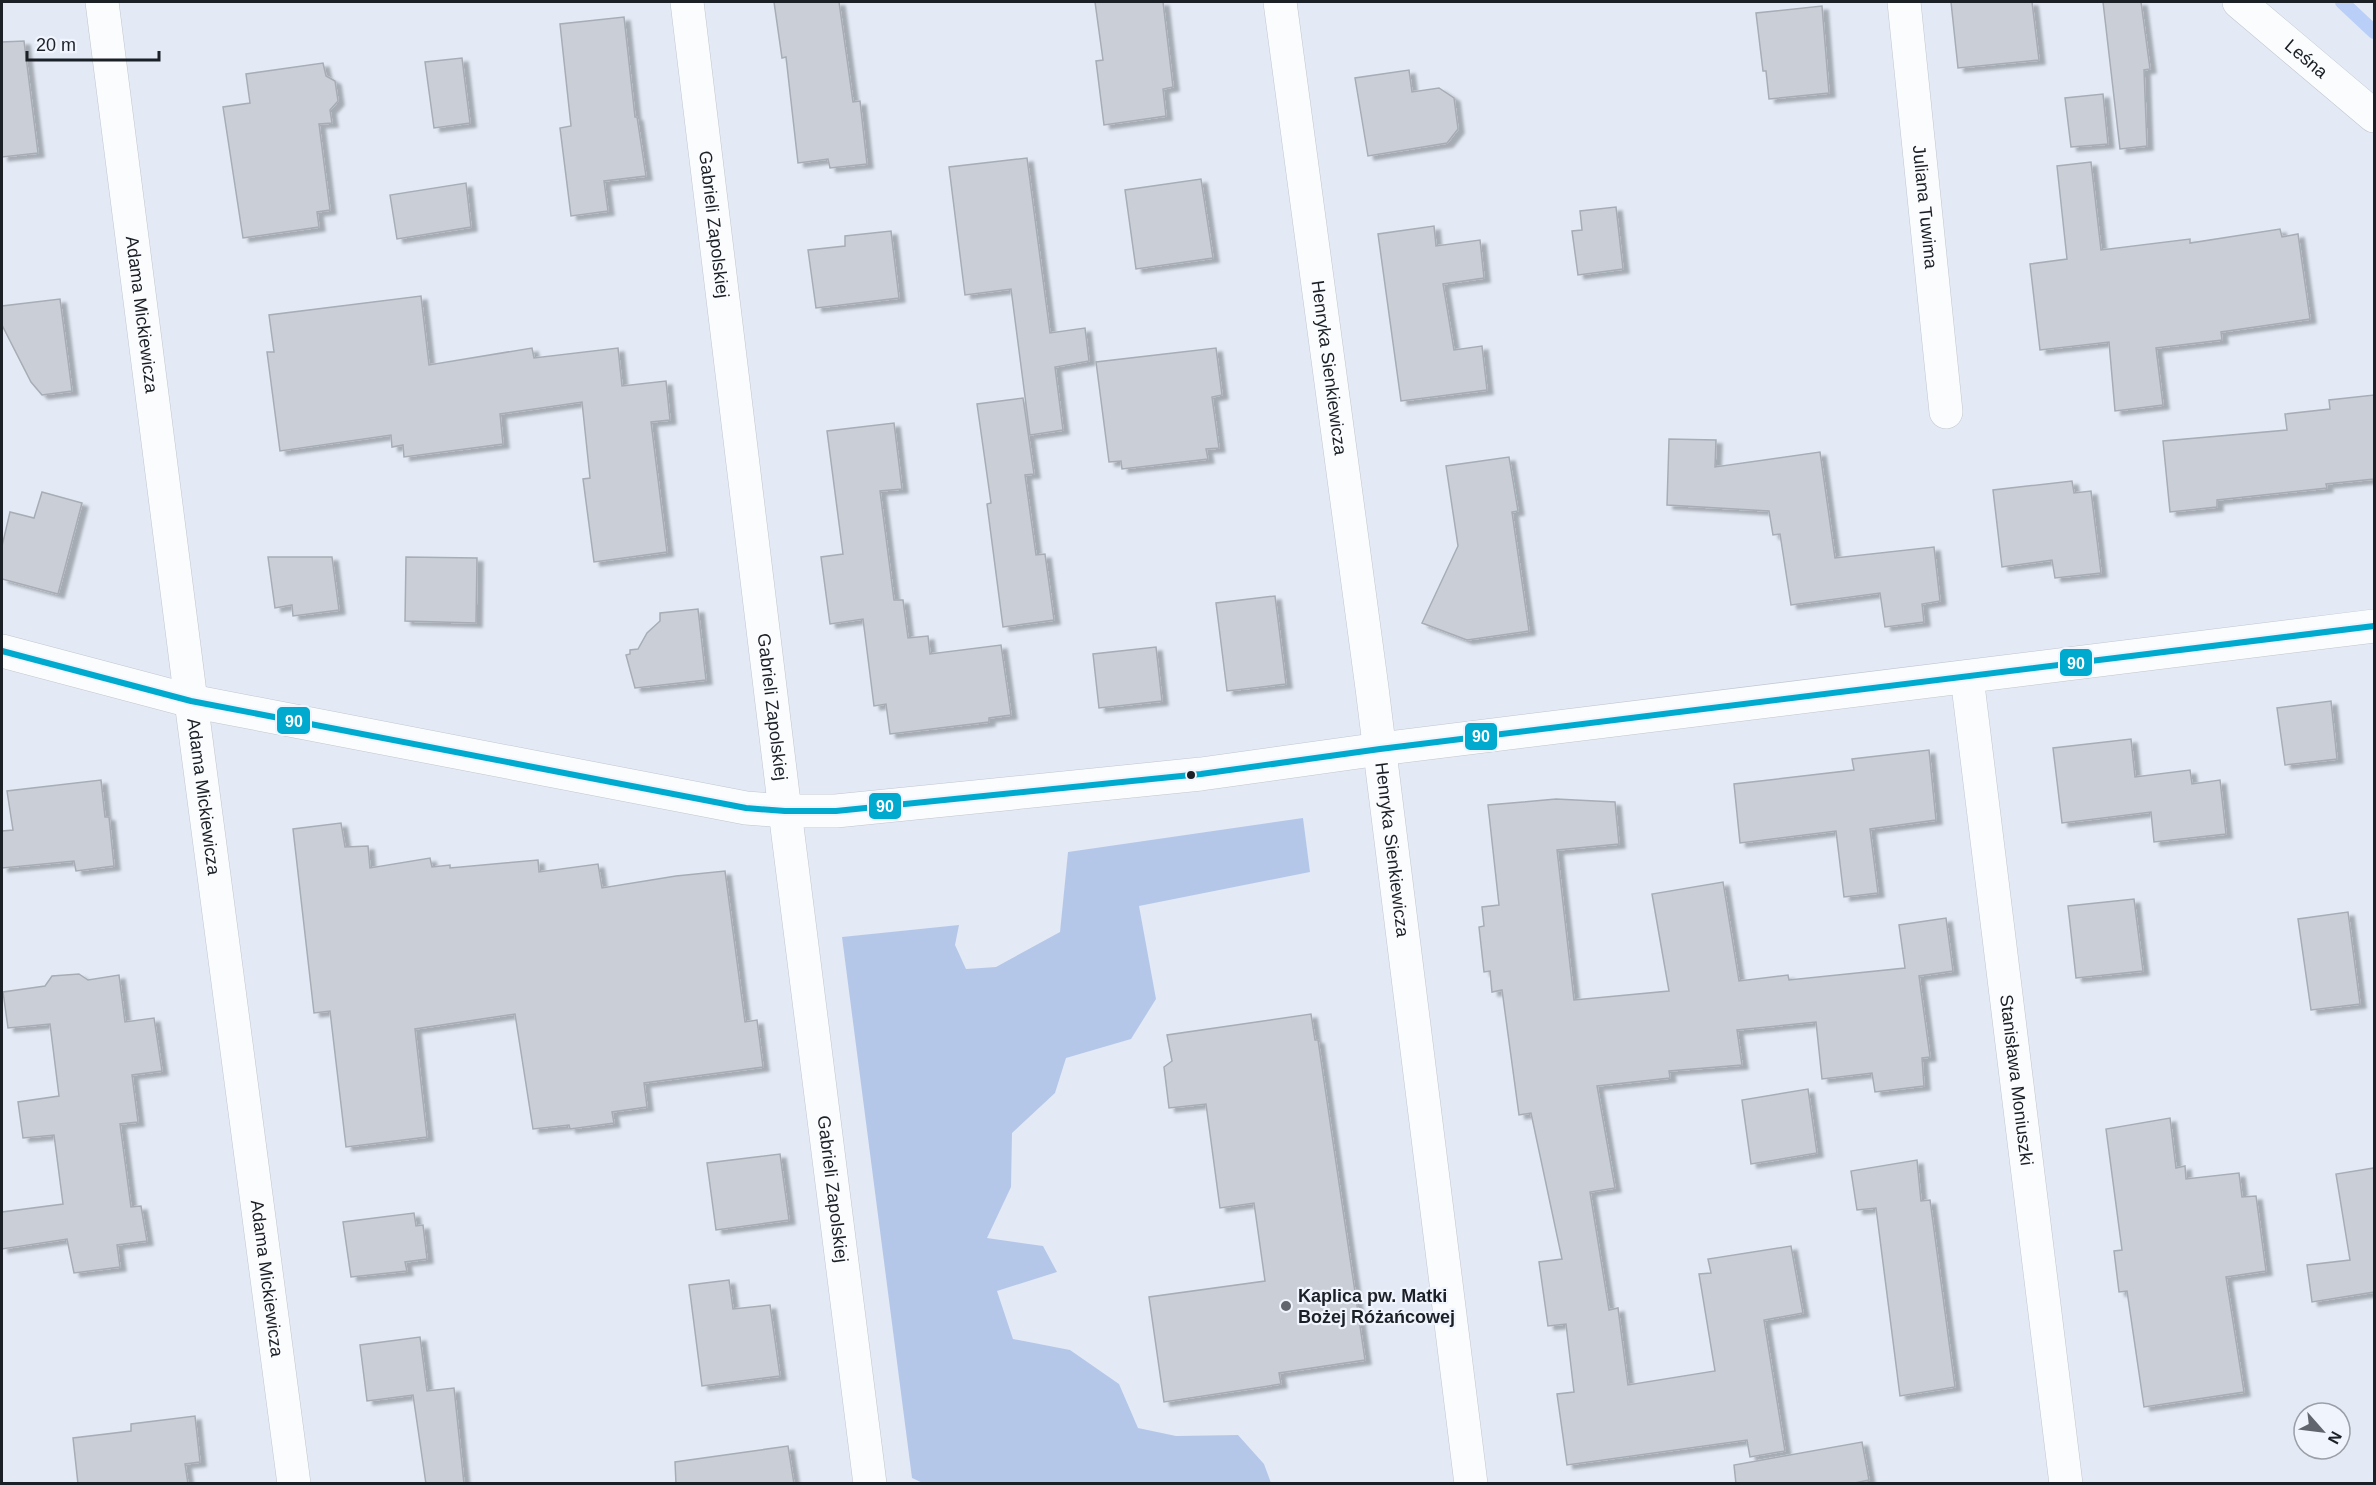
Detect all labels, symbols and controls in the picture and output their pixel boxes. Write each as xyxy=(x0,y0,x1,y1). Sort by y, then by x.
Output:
scale bar xyxy=(27,24,159,62)
text: 20 m xyxy=(36,35,76,55)
street label: Leśna xyxy=(2281,35,2332,83)
street label: Juliana Tuwima xyxy=(1909,144,1941,271)
street label: Gabrieli Zapolskiej xyxy=(695,150,733,299)
street label: Adama Mickiewicza xyxy=(122,235,162,395)
street label: Henryka Sienkiewicza xyxy=(1307,279,1351,457)
street label: Gabrieli Zapolskiej xyxy=(754,632,791,782)
line badge: 90 xyxy=(2059,648,2093,677)
text: 90 xyxy=(2067,655,2085,672)
line badge: 90 xyxy=(276,706,311,735)
text: 90 xyxy=(285,713,303,730)
street label: Adama Mickiewicza xyxy=(183,717,224,877)
line badge: 90 xyxy=(1464,722,1498,751)
text: 90 xyxy=(1472,728,1490,745)
street label: Henryka Sienkiewicza xyxy=(1371,761,1413,939)
unlabelled marker xyxy=(1185,769,1197,781)
line badge: 90 xyxy=(868,792,902,820)
text: 90 xyxy=(876,798,894,815)
street label: Stanisława Moniuszki xyxy=(1996,993,2037,1167)
street label: Gabrieli Zapolskiej xyxy=(814,1114,852,1264)
street label: Adama Mickiewicza xyxy=(247,1199,287,1359)
place label: Kaplica pw. Matki Bożej Różańcowej xyxy=(1298,1286,1455,1327)
marker: Kaplica pw. Matki Bożej Różańcowej xyxy=(1279,1299,1293,1313)
north arrow xyxy=(2292,1401,2352,1461)
text: N xyxy=(2325,1429,2345,1447)

